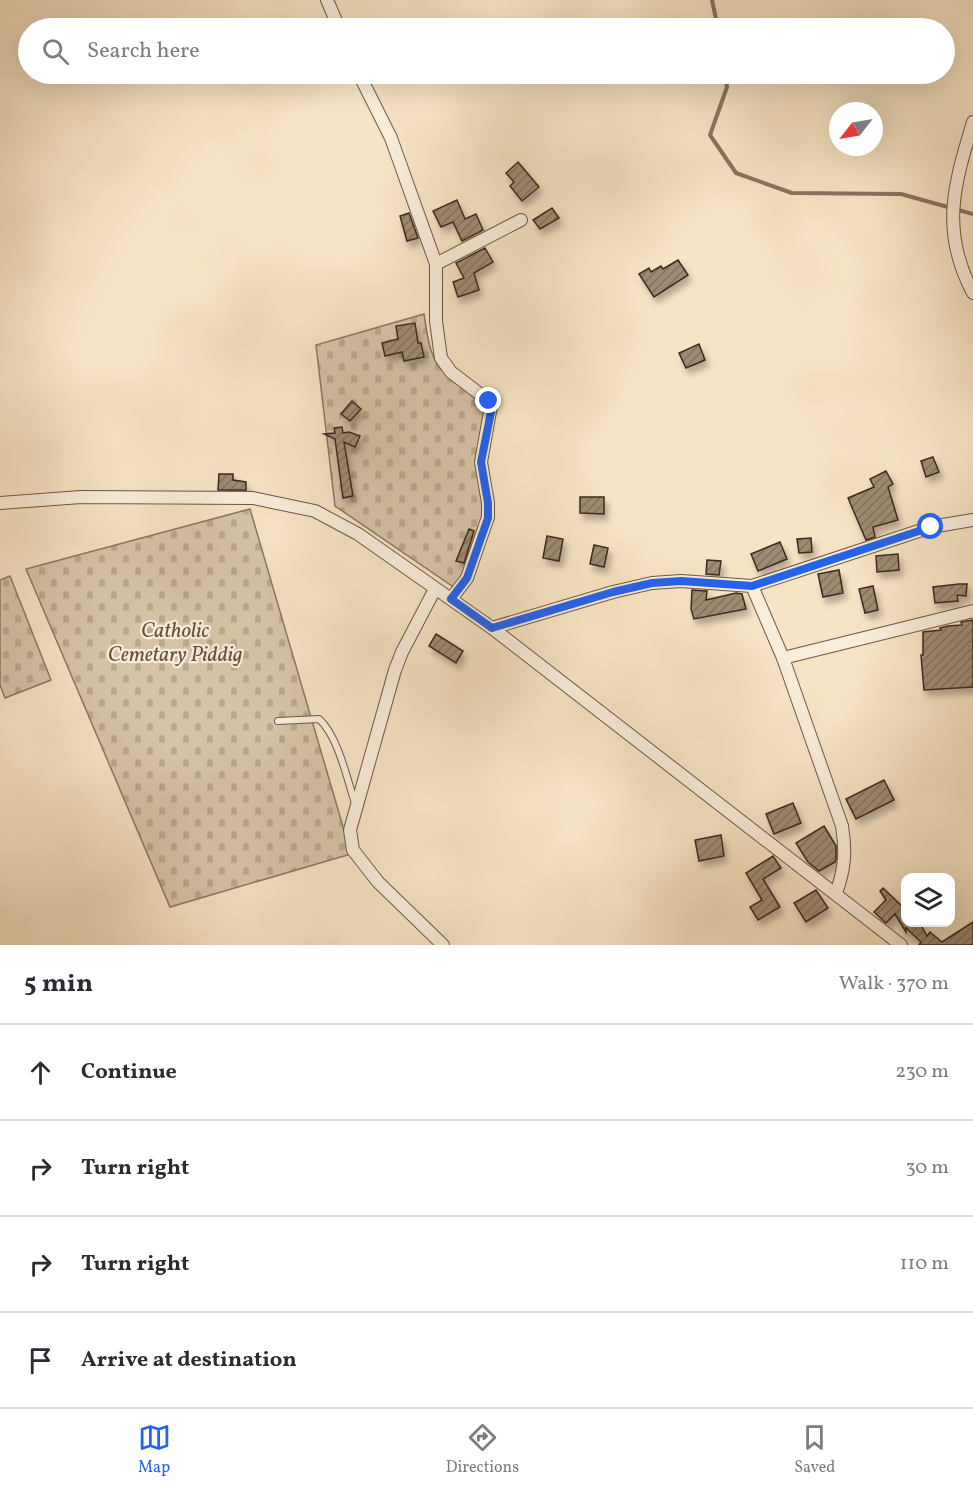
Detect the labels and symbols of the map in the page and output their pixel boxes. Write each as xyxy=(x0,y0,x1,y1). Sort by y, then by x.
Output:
north arrow xyxy=(829,102,883,156)
route end xyxy=(475,387,501,413)
route start xyxy=(917,513,943,539)
park label: Catholic Cemetary Piddig xyxy=(108,617,242,670)

